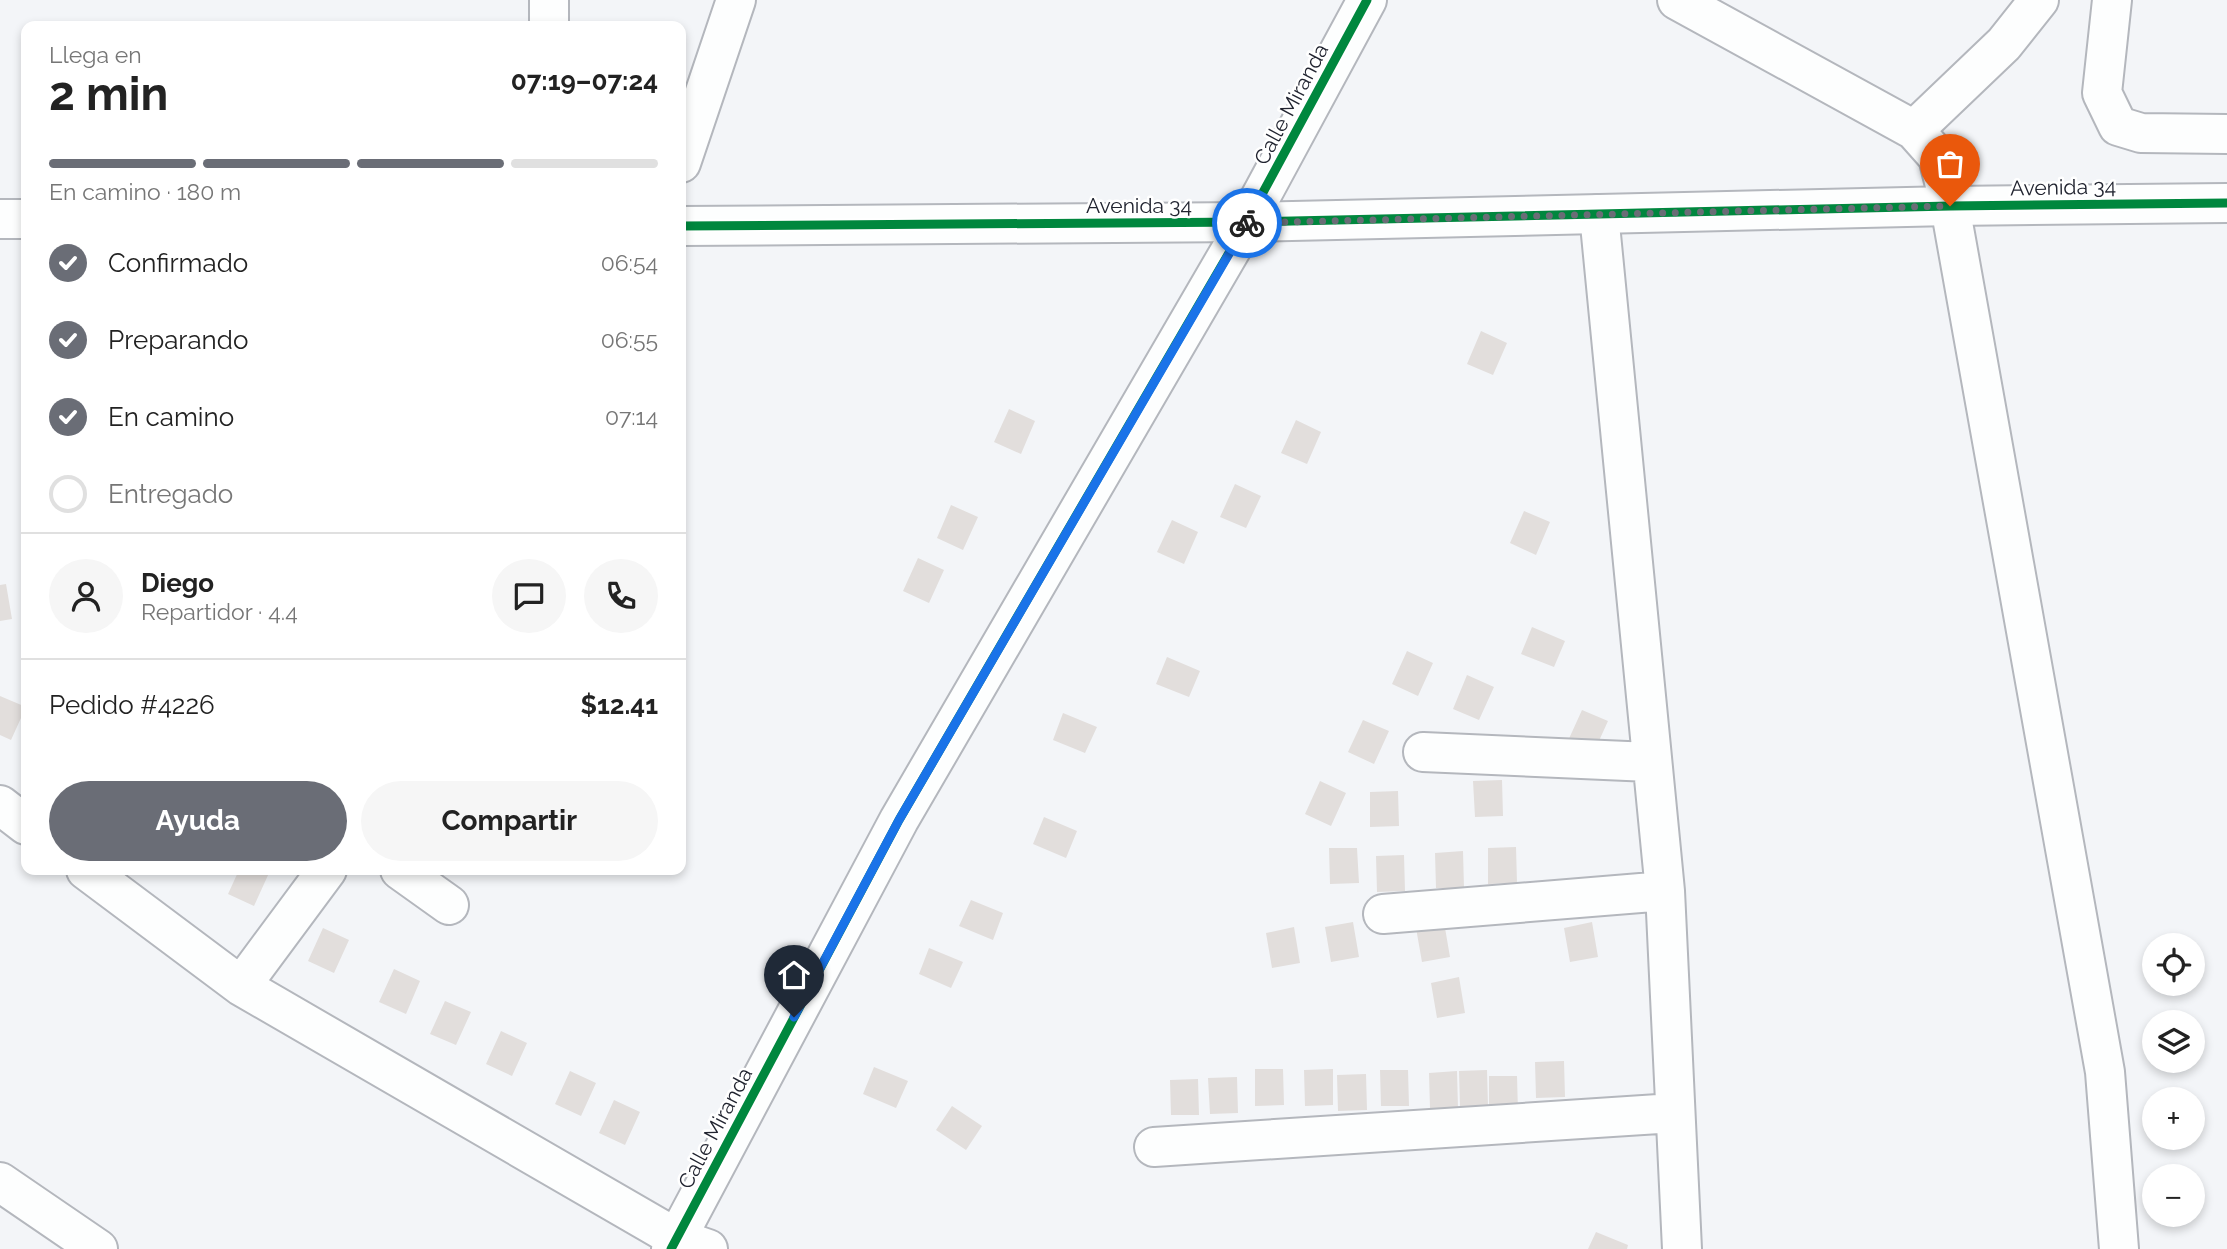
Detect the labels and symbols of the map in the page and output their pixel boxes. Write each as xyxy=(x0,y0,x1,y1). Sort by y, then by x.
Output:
street label: Calle Miranda xyxy=(1249,39,1333,169)
pin xyxy=(1920,134,1980,206)
street label: Avenida 34 xyxy=(2010,174,2116,200)
courier xyxy=(1212,188,1282,258)
street label: Avenida 34 xyxy=(1086,193,1192,218)
pin xyxy=(764,945,824,1017)
street label: Calle Miranda xyxy=(673,1063,757,1193)

